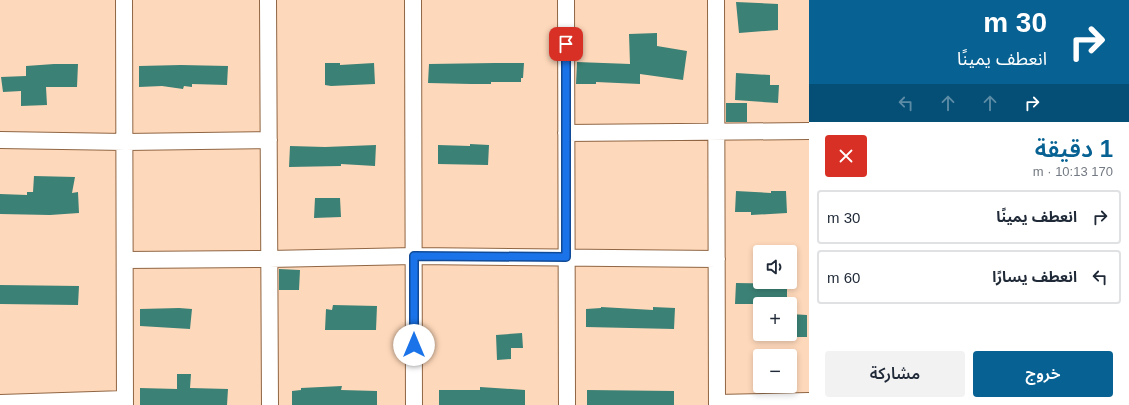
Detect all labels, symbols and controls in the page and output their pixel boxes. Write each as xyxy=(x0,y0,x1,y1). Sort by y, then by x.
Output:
text: 30 m xyxy=(983,7,1047,38)
icon: right xyxy=(1061,16,1113,68)
pin xyxy=(549,27,583,61)
icon: arrive xyxy=(555,33,577,55)
text: انعطف يمينًا xyxy=(957,49,1047,69)
icon: left xyxy=(895,92,917,114)
icon: ahead xyxy=(937,92,959,114)
icon: ahead xyxy=(979,92,1001,114)
icon: right xyxy=(1021,92,1043,114)
button: close xyxy=(825,135,867,177)
text: 1 دقيقة xyxy=(1035,135,1113,162)
text: 170 m · 10:13 xyxy=(1033,164,1113,179)
icon: right xyxy=(1089,206,1111,228)
text: انعطف يمينًا xyxy=(996,208,1077,225)
text: 30 m xyxy=(827,209,860,226)
map controls xyxy=(753,245,797,393)
button: sound xyxy=(753,245,797,289)
icon: left xyxy=(1089,266,1111,288)
text: انعطف يسارًا xyxy=(992,268,1077,285)
text: 60 m xyxy=(827,269,860,286)
button: + xyxy=(753,297,797,341)
position arrow xyxy=(393,324,435,366)
button: − xyxy=(753,349,797,393)
button: مشاركة xyxy=(825,351,965,397)
button: خروج xyxy=(973,351,1113,397)

